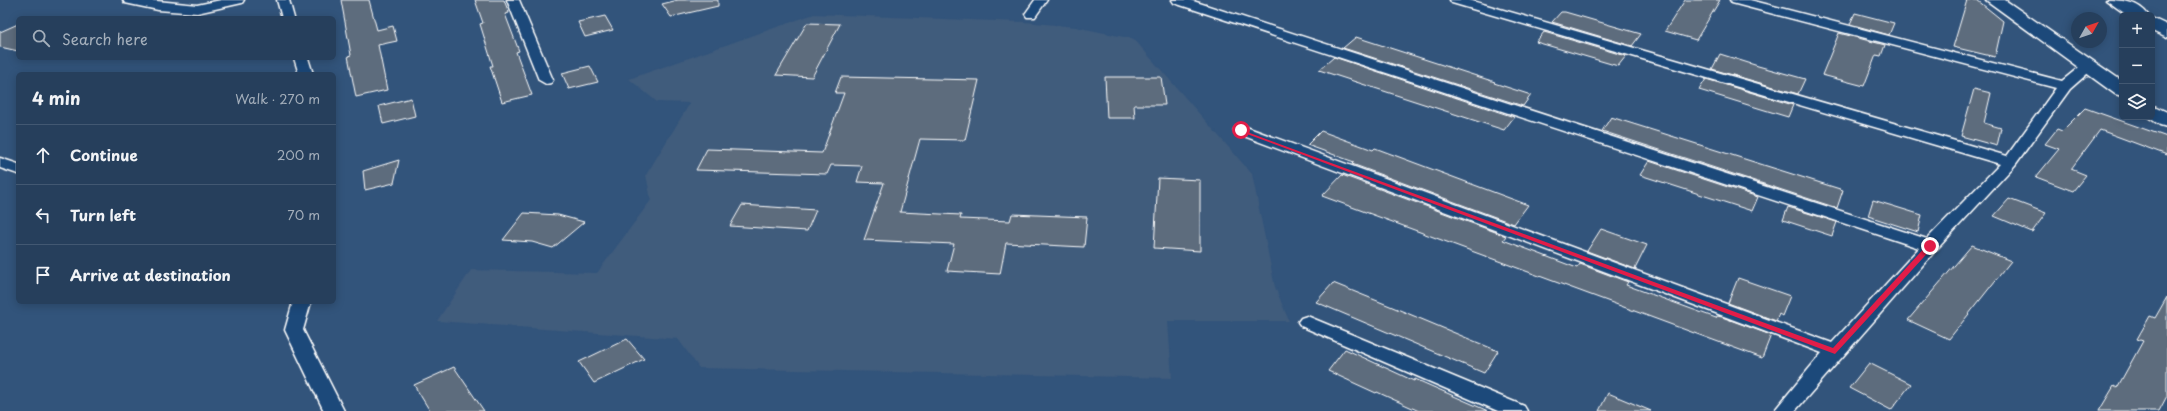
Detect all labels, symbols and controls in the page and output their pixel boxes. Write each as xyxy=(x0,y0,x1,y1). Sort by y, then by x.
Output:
north arrow xyxy=(2071,12,2107,48)
map controls xyxy=(2119,12,2155,120)
button: + xyxy=(2119,12,2155,48)
search box xyxy=(16,16,336,60)
icon: search xyxy=(30,27,52,49)
text: Search here xyxy=(62,27,148,50)
button: − xyxy=(2119,48,2155,84)
button: layers xyxy=(2119,84,2155,120)
text: 4 min xyxy=(32,85,80,111)
text: Walk · 270 m xyxy=(235,89,320,108)
route start xyxy=(1232,121,1250,139)
text: Continue xyxy=(70,143,138,166)
icon: ahead xyxy=(32,144,54,166)
text: 200 m xyxy=(277,145,320,164)
text: Turn left xyxy=(70,203,136,226)
icon: left xyxy=(32,204,54,226)
text: 70 m xyxy=(287,205,320,224)
route end xyxy=(1921,237,1939,255)
text: Arrive at destination xyxy=(70,263,231,286)
icon: arrive xyxy=(32,264,54,286)

